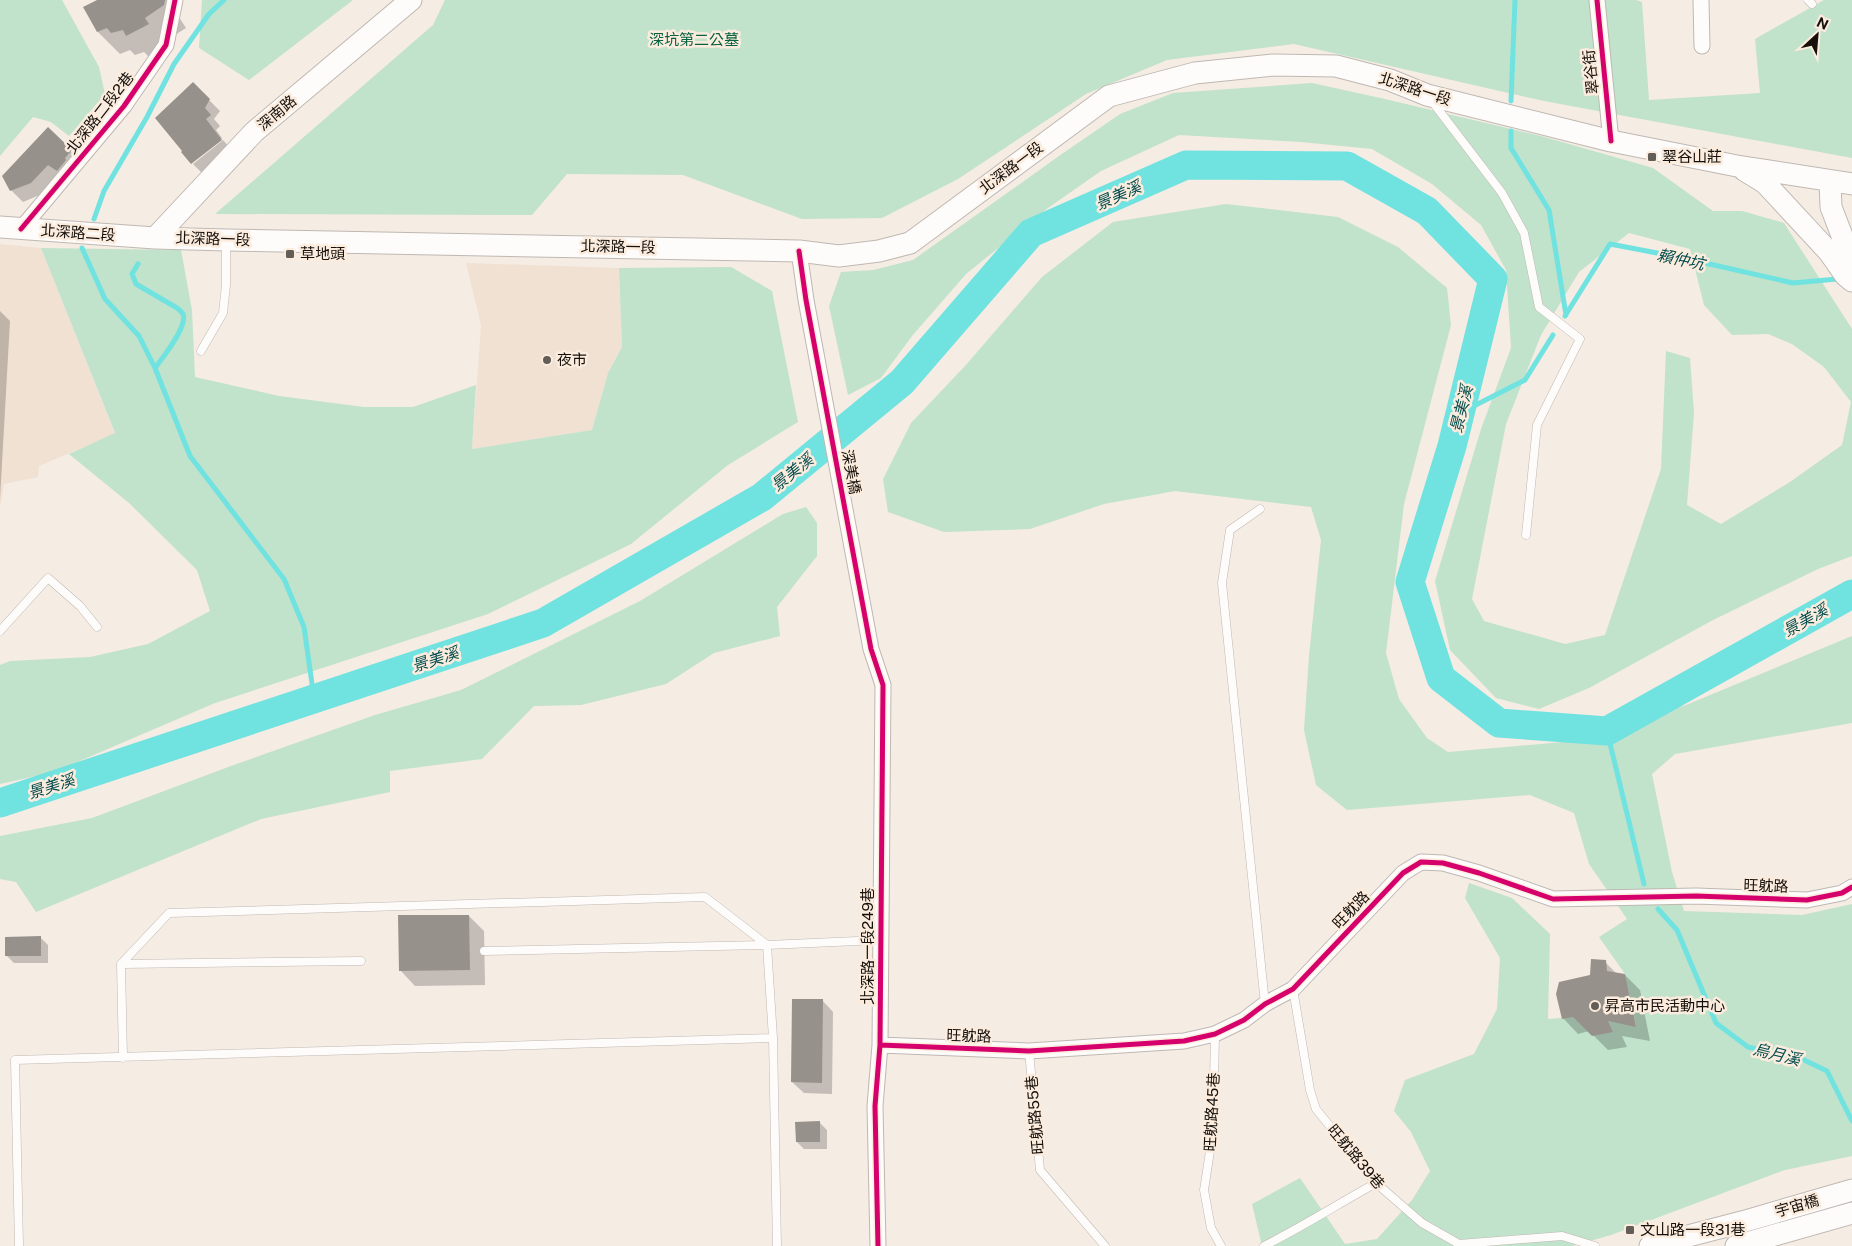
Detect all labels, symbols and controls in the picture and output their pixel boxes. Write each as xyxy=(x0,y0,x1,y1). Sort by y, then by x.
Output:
north arrow xyxy=(1792,10,1842,60)
text: N xyxy=(1814,14,1831,33)
park label: 深坑第二公墓 xyxy=(649,31,739,48)
street label: 翠谷街 xyxy=(1580,49,1601,95)
street label: 北深路二段2巷 xyxy=(62,68,137,157)
street label: 北深路一段 xyxy=(1377,69,1453,108)
street label: 深南路 xyxy=(254,92,299,134)
street label: 北深路一段 xyxy=(976,138,1046,197)
place label: 翠谷山莊 xyxy=(1662,148,1722,165)
marker: 翠谷山莊 xyxy=(1646,151,1658,163)
water label: 景美溪 xyxy=(1092,176,1146,214)
street label: 北深路二段 xyxy=(40,221,116,244)
street label: 北深路一段 xyxy=(175,229,251,248)
street label: 北深路一段 xyxy=(580,237,656,256)
place label: 草地頭 xyxy=(300,245,345,262)
water label: 賴仲坑 xyxy=(1655,245,1708,274)
marker: 草地頭 xyxy=(284,248,296,260)
place label: 夜市 xyxy=(557,351,587,368)
marker: 夜市 xyxy=(541,354,553,366)
water label: 景美溪 xyxy=(1446,382,1477,435)
street label: 深美橋 xyxy=(839,448,864,496)
water label: 景美溪 xyxy=(768,449,818,495)
water label: 景美溪 xyxy=(1780,600,1833,640)
water label: 景美溪 xyxy=(409,642,463,676)
water label: 景美溪 xyxy=(25,769,79,803)
street label: 旺躭路 xyxy=(1743,876,1789,895)
street label: 北深路一段249巷 xyxy=(859,887,876,1005)
street label: 旺躭路 xyxy=(1329,888,1372,932)
place label: 昇高市民活動中心 xyxy=(1605,997,1725,1014)
marker: 昇高市民活動中心 xyxy=(1589,1000,1601,1012)
street label: 旺躭路 xyxy=(946,1026,992,1045)
water label: 烏月溪 xyxy=(1751,1039,1804,1070)
street label: 旺躭路45巷 xyxy=(1201,1072,1222,1152)
street label: 旺躭路55巷 xyxy=(1023,1075,1046,1155)
street label: 旺躭路39巷 xyxy=(1325,1121,1388,1192)
street label: 宇宙橋 xyxy=(1773,1191,1821,1220)
place label: 文山路一段31巷 xyxy=(1640,1221,1746,1238)
marker: 文山路一段31巷 xyxy=(1624,1224,1636,1236)

